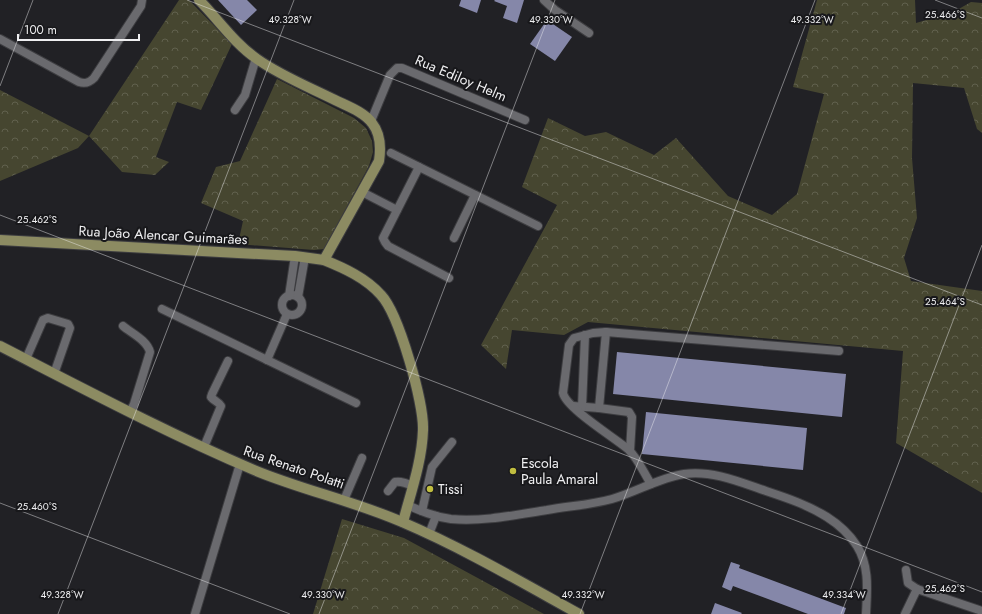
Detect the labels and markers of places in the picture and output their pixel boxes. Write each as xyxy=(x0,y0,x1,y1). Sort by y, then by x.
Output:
place label: Escola Paula Amaral xyxy=(521,453,598,489)
marker: Escola Paula Amaral xyxy=(508,466,518,476)
place label: Tissi xyxy=(438,479,463,499)
marker: Tissi xyxy=(425,484,435,494)

